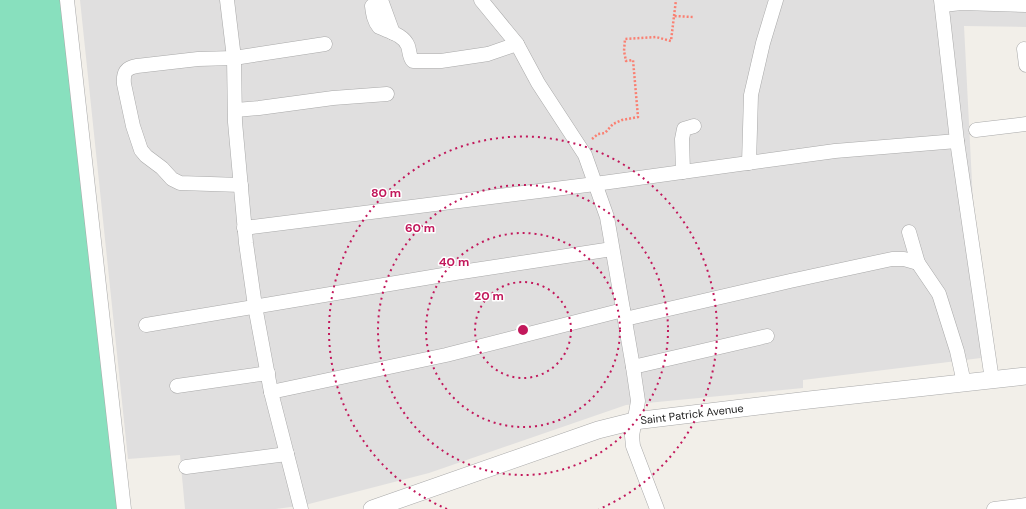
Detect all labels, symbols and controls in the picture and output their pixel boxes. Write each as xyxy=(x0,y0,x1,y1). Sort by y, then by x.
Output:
text: 80 m xyxy=(371,185,401,201)
text: 60 m xyxy=(405,220,435,236)
text: 40 m xyxy=(439,254,469,270)
text: 20 m xyxy=(474,288,504,304)
centre of rings xyxy=(516,323,530,337)
street label: Saint Patrick Avenue xyxy=(640,401,744,427)

